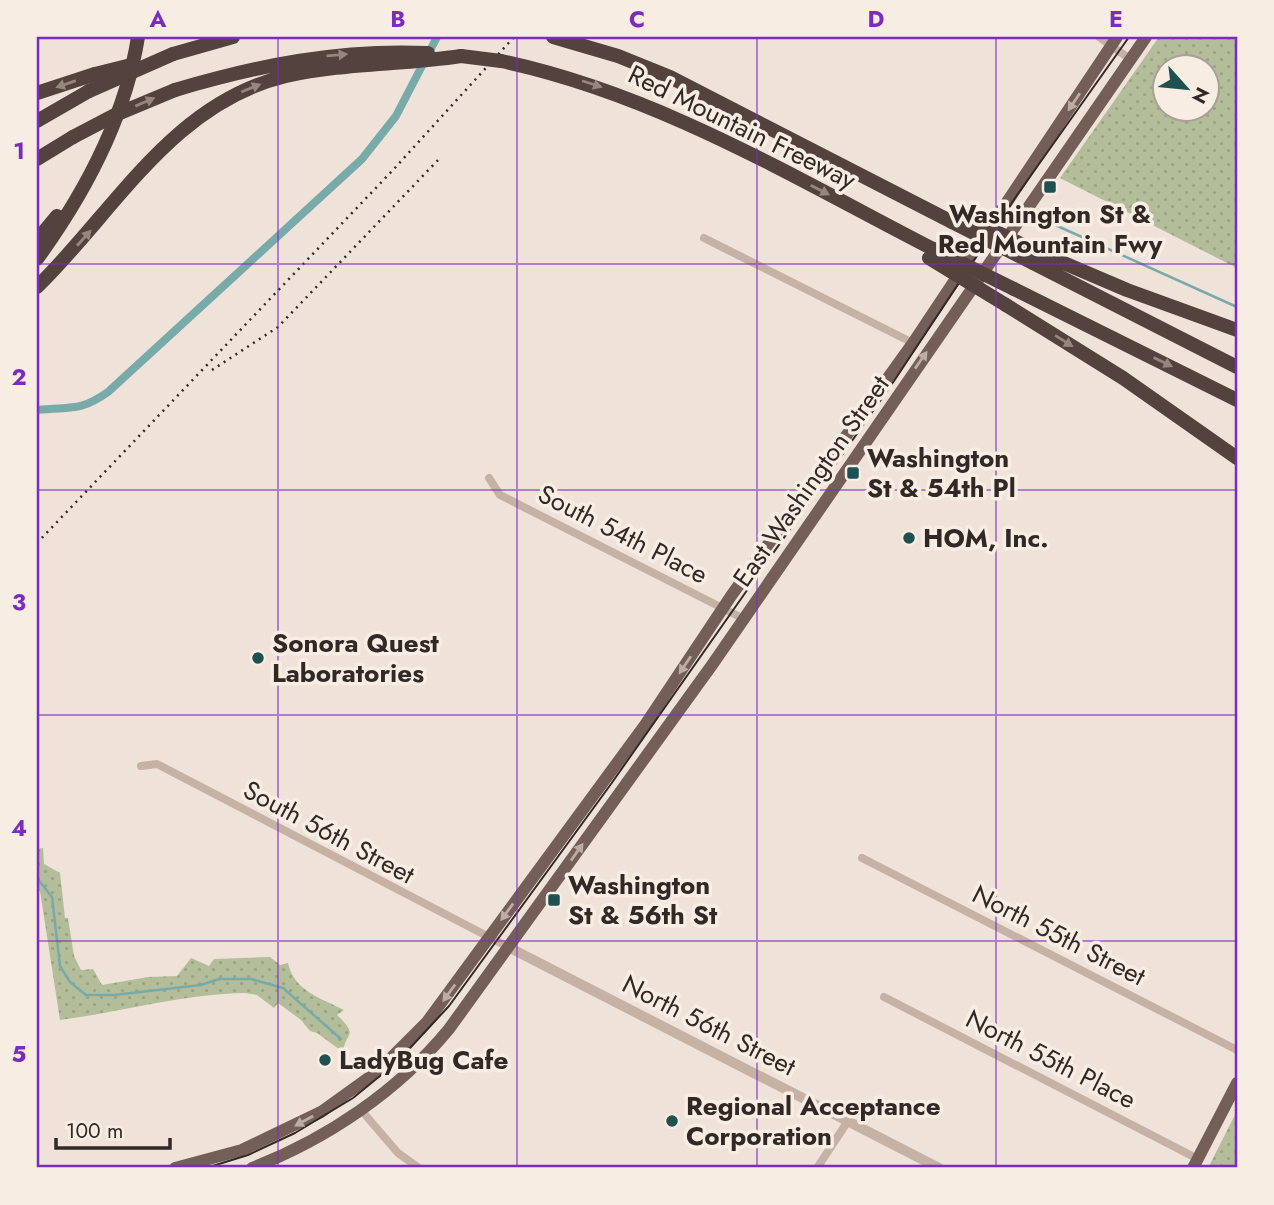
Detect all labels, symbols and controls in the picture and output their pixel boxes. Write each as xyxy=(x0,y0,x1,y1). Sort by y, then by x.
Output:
text: A xyxy=(149,2,167,36)
text: B xyxy=(390,2,406,36)
text: C xyxy=(629,2,645,36)
text: D xyxy=(868,2,885,36)
text: E xyxy=(1109,2,1123,36)
one-way arrow xyxy=(326,49,348,60)
north arrow xyxy=(1152,52,1222,122)
street label: Red Mountain Freeway xyxy=(622,55,863,199)
one-way arrow xyxy=(55,79,76,90)
one-way arrow xyxy=(582,79,603,90)
one-way arrow xyxy=(241,82,262,93)
text: N xyxy=(1185,83,1216,108)
one-way arrow xyxy=(1067,93,1080,112)
one-way arrow xyxy=(135,96,156,107)
text: 1 xyxy=(13,134,25,168)
marker: Washington St & Red Mountain Fwy xyxy=(1042,179,1058,195)
one-way arrow xyxy=(810,185,830,196)
place label: Washington St & Red Mountain Fwy xyxy=(938,195,1163,263)
one-way arrow xyxy=(75,229,91,246)
one-way arrow xyxy=(1055,335,1074,348)
one-way arrow xyxy=(914,351,928,369)
one-way arrow xyxy=(1153,357,1173,368)
text: 2 xyxy=(11,360,27,394)
street label: East Washington Street xyxy=(724,367,899,594)
place label: Washington St & 54th Pl xyxy=(867,439,1016,507)
marker: Washington St & 54th Pl xyxy=(845,465,861,481)
street label: South 54th Place xyxy=(532,475,714,593)
place label: HOM, Inc. xyxy=(923,519,1049,557)
marker: HOM, Inc. xyxy=(901,530,917,546)
text: 3 xyxy=(12,585,26,619)
place label: Sonora Quest Laboratories xyxy=(272,624,440,692)
marker: Sonora Quest Laboratories xyxy=(250,650,266,666)
one-way arrow xyxy=(678,656,692,674)
street label: South 56th Street xyxy=(237,771,422,894)
text: 4 xyxy=(11,811,27,845)
one-way arrow xyxy=(570,843,584,861)
place label: Washington St & 56th St xyxy=(568,866,718,934)
street label: North 55th Street xyxy=(966,875,1153,995)
marker: Washington St & 56th St xyxy=(546,892,562,908)
one-way arrow xyxy=(500,903,514,921)
street label: North 56th Street xyxy=(616,965,803,1085)
one-way arrow xyxy=(442,984,456,1002)
street label: North 55th Place xyxy=(959,1000,1143,1118)
text: 5 xyxy=(12,1037,26,1071)
place label: LadyBug Cafe xyxy=(339,1041,508,1079)
marker: LadyBug Cafe xyxy=(317,1052,333,1068)
place label: Regional Acceptance Corporation xyxy=(686,1087,941,1155)
scale bar xyxy=(56,1107,170,1151)
marker: Regional Acceptance Corporation xyxy=(664,1113,680,1129)
one-way arrow xyxy=(295,1115,314,1127)
text: 100 m xyxy=(66,1116,123,1146)

